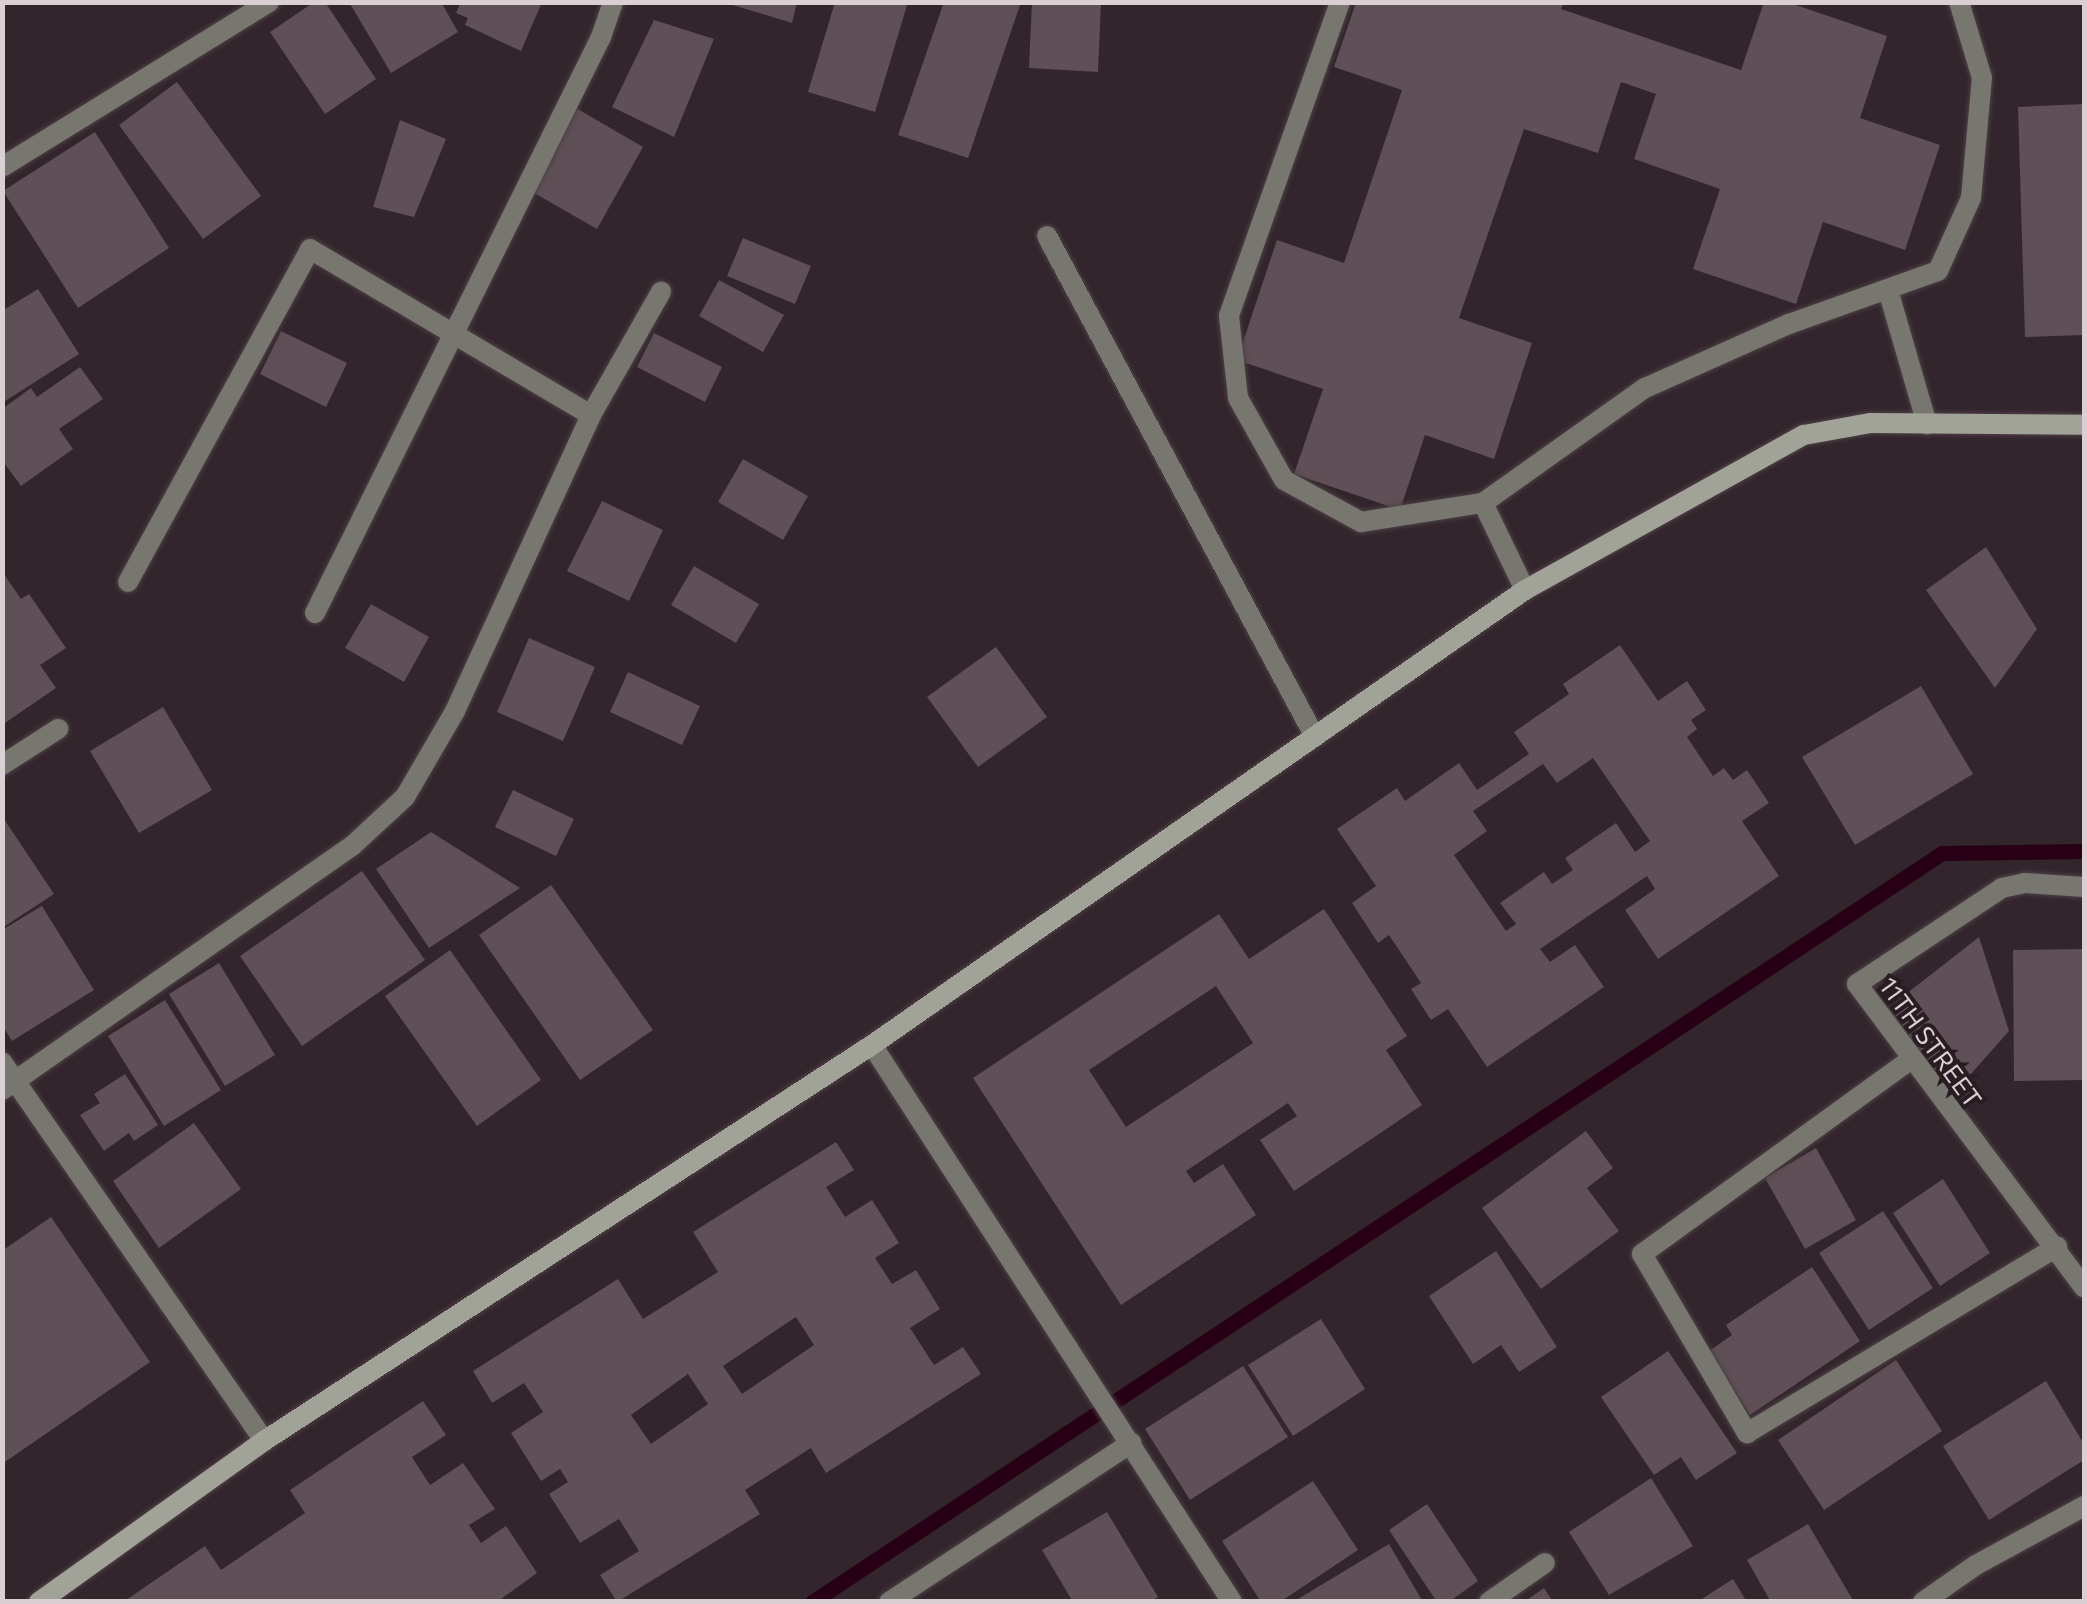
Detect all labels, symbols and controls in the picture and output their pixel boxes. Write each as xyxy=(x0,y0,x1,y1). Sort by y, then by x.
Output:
street label: 11TH STREET xyxy=(1874,971,1988,1113)

